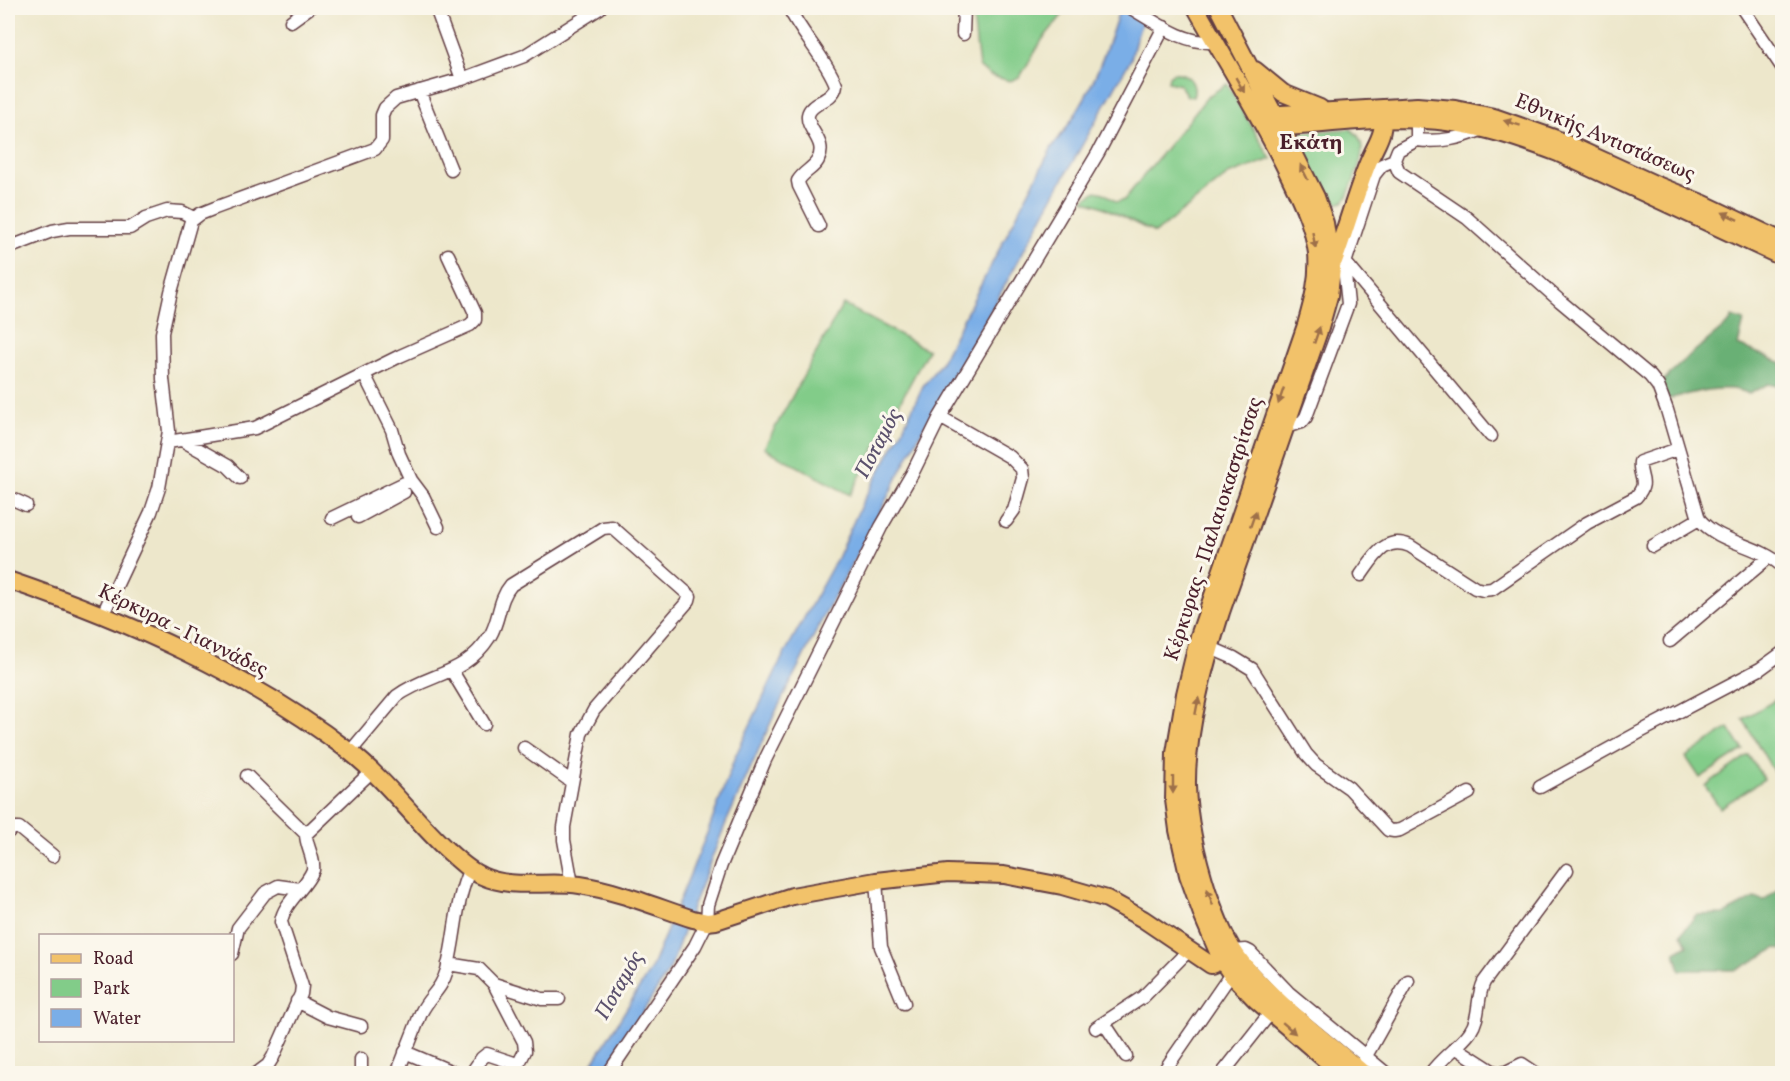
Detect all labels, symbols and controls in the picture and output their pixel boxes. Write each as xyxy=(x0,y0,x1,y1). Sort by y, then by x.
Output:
one-way arrow xyxy=(1235,77,1246,93)
street label: Εθνικής Αντιστάσεως xyxy=(1510,87,1700,189)
one-way arrow xyxy=(1503,118,1521,127)
district label: Εκάτη xyxy=(1279,128,1343,159)
one-way arrow xyxy=(1299,164,1308,181)
one-way arrow xyxy=(1721,211,1738,221)
one-way arrow xyxy=(1310,231,1319,250)
one-way arrow xyxy=(1313,326,1322,344)
one-way arrow xyxy=(1276,387,1286,405)
street label: Κέρκυρας - Παλαιοκαστρίτσας xyxy=(1158,393,1270,665)
water label: Ποταμός xyxy=(848,403,910,485)
one-way arrow xyxy=(1249,510,1259,528)
street label: Κέρκυρα - Γιαννάδες xyxy=(93,577,273,685)
one-way arrow xyxy=(1193,696,1202,715)
one-way arrow xyxy=(1168,775,1178,794)
one-way arrow xyxy=(1204,888,1214,906)
legend xyxy=(39,934,234,1042)
water label: Ποταμός xyxy=(588,945,652,1026)
text: Road xyxy=(93,947,134,972)
text: Park xyxy=(93,977,130,1002)
text: Water xyxy=(93,1007,141,1032)
one-way arrow xyxy=(1282,1021,1297,1035)

